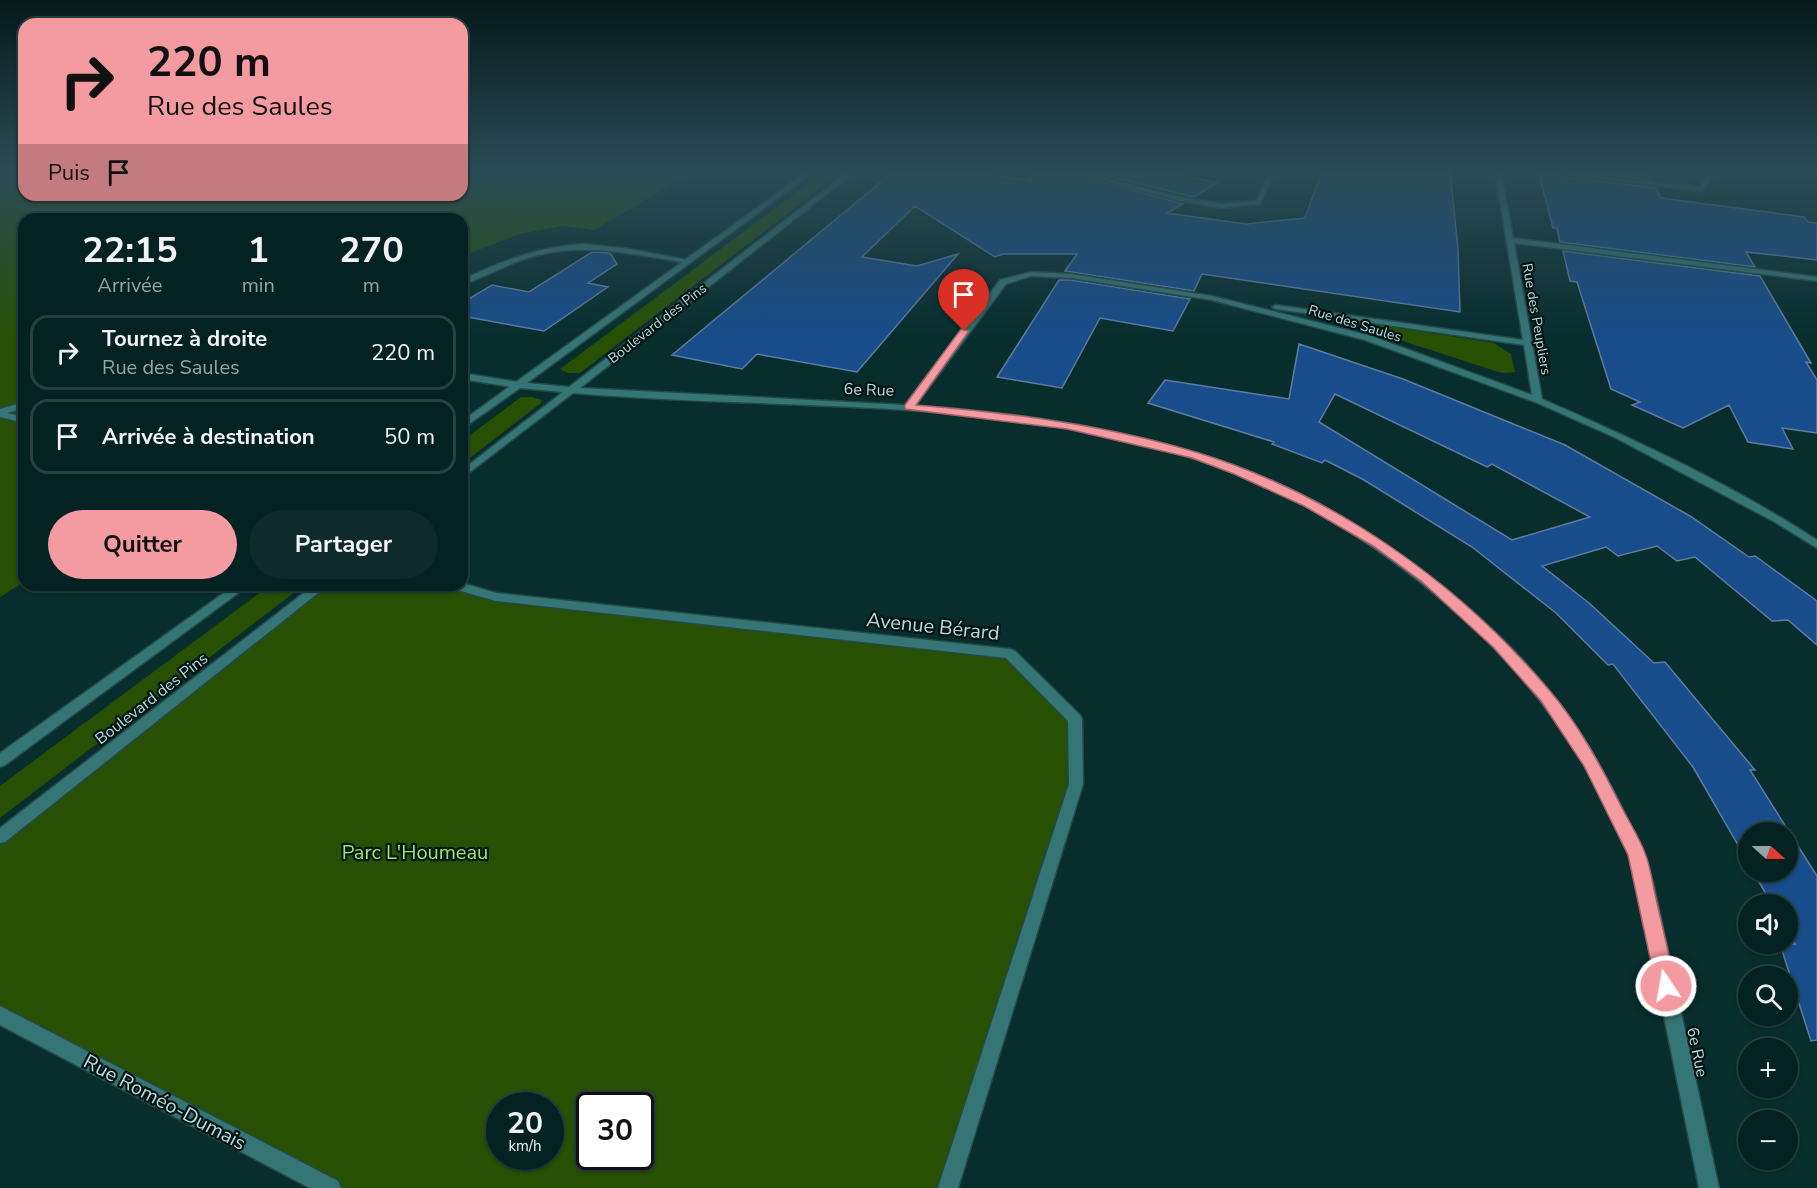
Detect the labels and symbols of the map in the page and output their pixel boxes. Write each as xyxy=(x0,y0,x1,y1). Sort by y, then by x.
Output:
street label: Rue des Peupliers xyxy=(1517,262,1556,377)
pin xyxy=(938,269,989,331)
street label: Boulevard des Pins xyxy=(604,279,711,368)
street label: Rue des Saules xyxy=(1306,300,1404,347)
street label: 6e Rue xyxy=(843,378,895,402)
street label: Avenue Bérard xyxy=(865,606,1001,647)
street label: Boulevard des Pins xyxy=(91,648,213,750)
north arrow xyxy=(1738,822,1798,882)
park label: Parc L'Houmeau xyxy=(342,839,488,866)
position arrow xyxy=(1634,954,1698,1018)
street label: 6e Rue xyxy=(1681,1025,1713,1079)
street label: Rue Roméo-Dumais xyxy=(79,1048,251,1157)
speed limit sign: 30 xyxy=(576,1092,654,1170)

